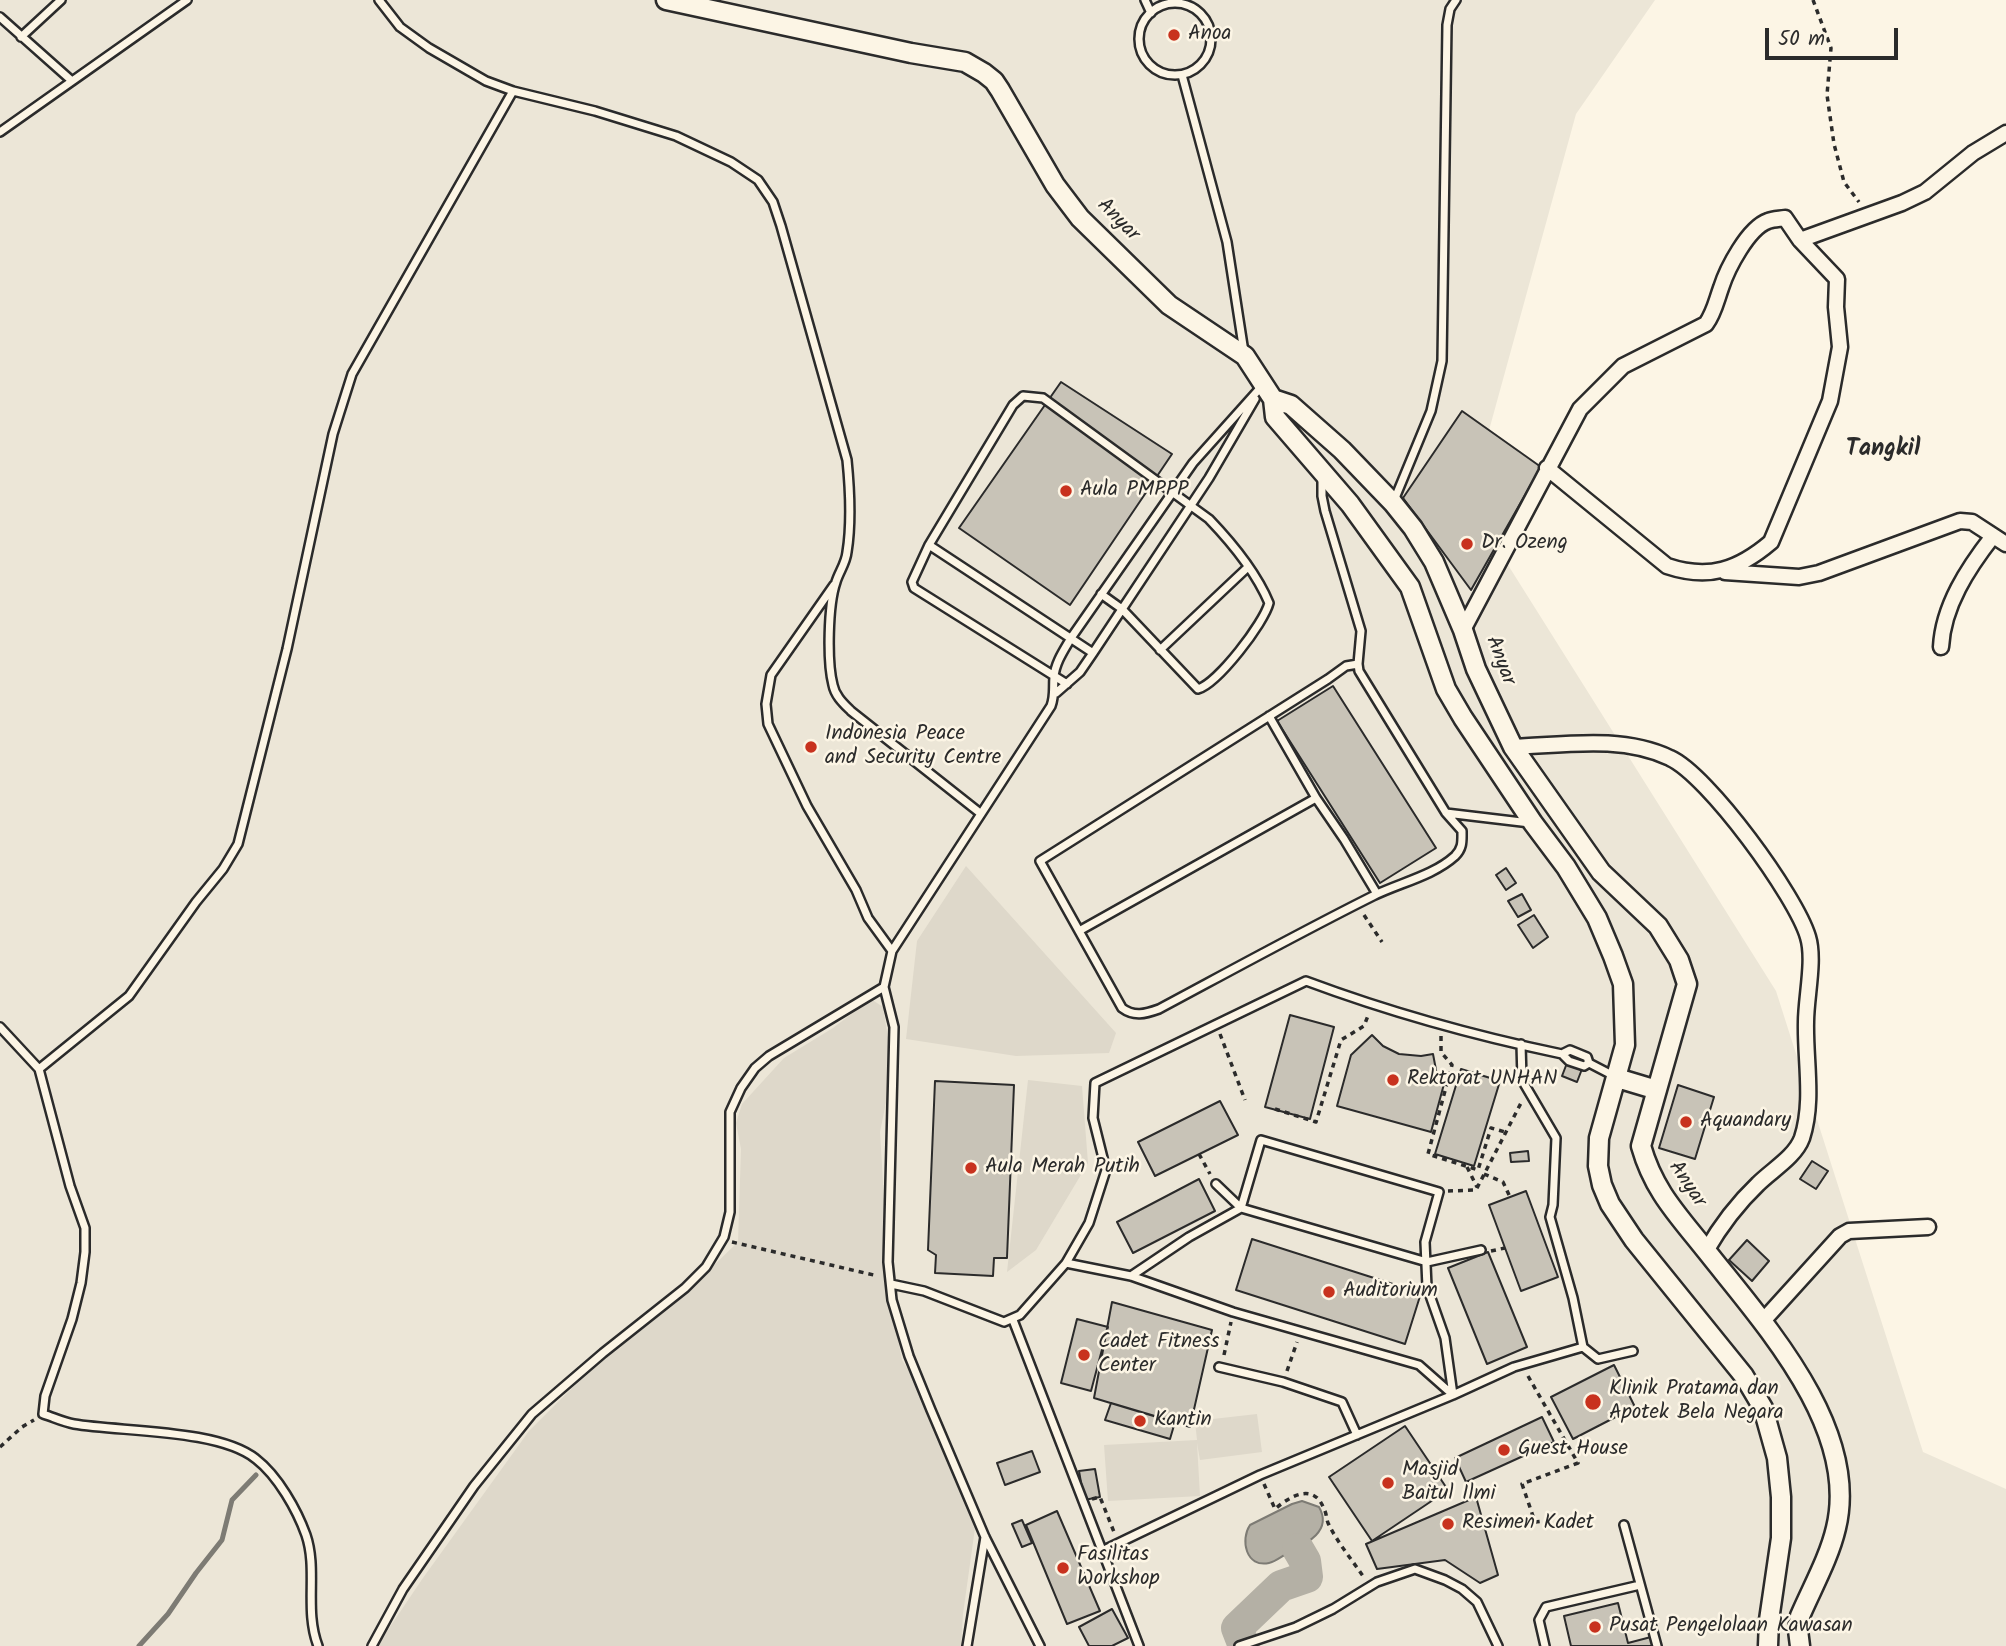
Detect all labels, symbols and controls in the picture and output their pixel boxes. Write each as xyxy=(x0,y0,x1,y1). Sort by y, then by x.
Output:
scale bar xyxy=(1768,14,1901,58)
place label: Anoa xyxy=(1188,22,1231,48)
text: 50 m xyxy=(1778,23,1825,56)
marker: Anoa xyxy=(1166,27,1182,43)
street label: Anyar xyxy=(1090,194,1144,248)
district label: Tangkil xyxy=(1846,437,1920,465)
place label: Aula PMPPP xyxy=(1080,478,1188,504)
marker: Aula PMPPP xyxy=(1058,483,1074,499)
place label: Dr. Ozeng xyxy=(1481,531,1568,557)
marker: Dr. Ozeng xyxy=(1459,536,1475,552)
street label: Anyar xyxy=(1478,633,1520,689)
place label: Indonesia Peace and Security Centre xyxy=(825,722,1001,772)
marker: Indonesia Peace and Security Centre xyxy=(803,739,819,755)
place label: Rektorat UNHAN xyxy=(1407,1067,1557,1093)
marker: Rektorat UNHAN xyxy=(1385,1072,1401,1088)
place label: Aquandary xyxy=(1700,1109,1791,1135)
marker: Aquandary xyxy=(1678,1114,1694,1130)
place label: Aula Merah Putih xyxy=(985,1155,1140,1181)
street label: Anyar xyxy=(1661,1157,1711,1213)
marker: Aula Merah Putih xyxy=(963,1160,979,1176)
place label: Auditorium xyxy=(1343,1279,1438,1305)
marker: Auditorium xyxy=(1321,1284,1337,1300)
place label: Cadet Fitness Center xyxy=(1098,1330,1220,1380)
marker: Cadet Fitness Center xyxy=(1076,1347,1092,1363)
place label: Klinik Pratama dan Apotek Bela Negara xyxy=(1609,1377,1784,1427)
marker: Klinik Pratama dan Apotek Bela Negara xyxy=(1583,1392,1603,1412)
place label: Kantin xyxy=(1154,1408,1212,1434)
marker: Kantin xyxy=(1132,1413,1148,1429)
place label: Guest House xyxy=(1518,1437,1628,1463)
marker: Guest House xyxy=(1496,1442,1512,1458)
place label: Masjid Baitul Ilmi xyxy=(1402,1458,1495,1508)
marker: Masjid Baitul Ilmi xyxy=(1380,1475,1396,1491)
place label: Resimen Kadet xyxy=(1462,1511,1594,1537)
marker: Resimen Kadet xyxy=(1440,1516,1456,1532)
place label: Fasilitas Workshop xyxy=(1077,1543,1159,1593)
marker: Fasilitas Workshop xyxy=(1055,1560,1071,1576)
place label: Pusat Pengelolaan Kawasan xyxy=(1609,1614,1853,1640)
marker: Pusat Pengelolaan Kawasan xyxy=(1587,1619,1603,1635)

